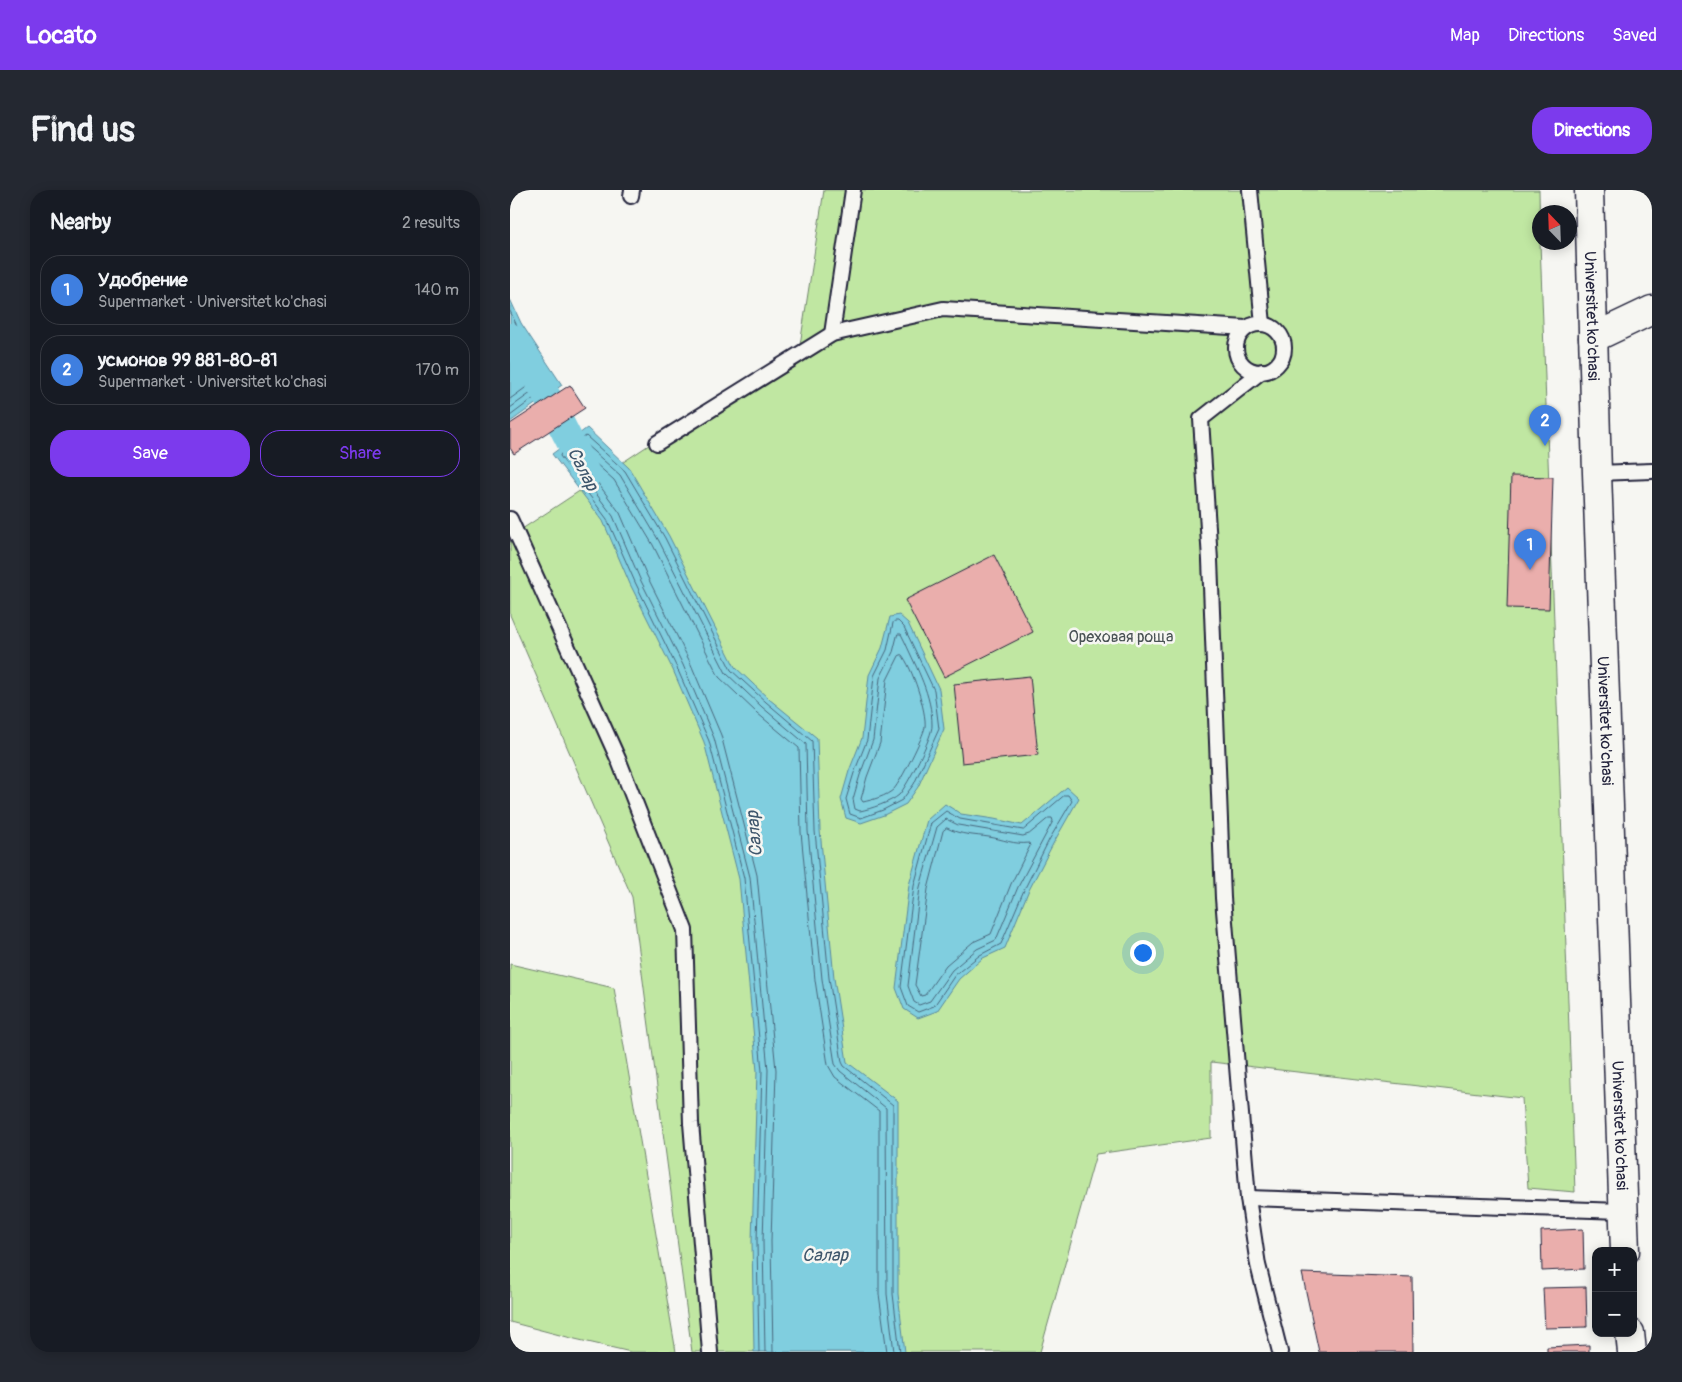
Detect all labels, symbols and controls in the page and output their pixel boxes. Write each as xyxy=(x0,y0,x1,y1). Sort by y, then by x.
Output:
text: Locato xyxy=(25,21,97,50)
text: Map xyxy=(1450,24,1480,47)
text: Directions xyxy=(1508,24,1584,47)
text: Saved xyxy=(1612,24,1657,47)
button: Directions xyxy=(1532,107,1652,154)
text: Find us xyxy=(30,108,135,152)
north arrow xyxy=(1532,205,1577,250)
text: Nearby xyxy=(50,209,111,236)
text: 2 results xyxy=(402,213,460,233)
street label: Universitet ko'chasi xyxy=(1580,251,1603,381)
text: Удобрение xyxy=(98,268,188,292)
text: 1 xyxy=(64,280,70,300)
text: 140 m xyxy=(415,280,459,300)
text: Supermarket · Universitet ko'chasi xyxy=(98,292,327,312)
text: усмонов 99 881-80-81 xyxy=(98,348,278,372)
text: 2 xyxy=(63,360,71,380)
text: 170 m xyxy=(416,360,459,380)
text: Supermarket · Universitet ko'chasi xyxy=(98,372,327,392)
pin: 2 xyxy=(1529,405,1561,446)
button: Save xyxy=(50,430,250,477)
button: Share xyxy=(260,430,460,477)
water label: Салар xyxy=(562,444,604,496)
pin: 1 xyxy=(1514,529,1546,570)
park label: Ореховая роща xyxy=(1068,627,1174,647)
street label: Universitet ko'chasi xyxy=(1593,656,1617,786)
water label: Салар xyxy=(741,809,768,858)
your location xyxy=(1130,940,1156,966)
street label: Universitet ko'chasi xyxy=(1607,1060,1632,1191)
water label: Салар xyxy=(802,1244,849,1267)
map controls xyxy=(1592,1247,1637,1337)
button: + xyxy=(1592,1247,1637,1292)
button: − xyxy=(1592,1292,1637,1337)

